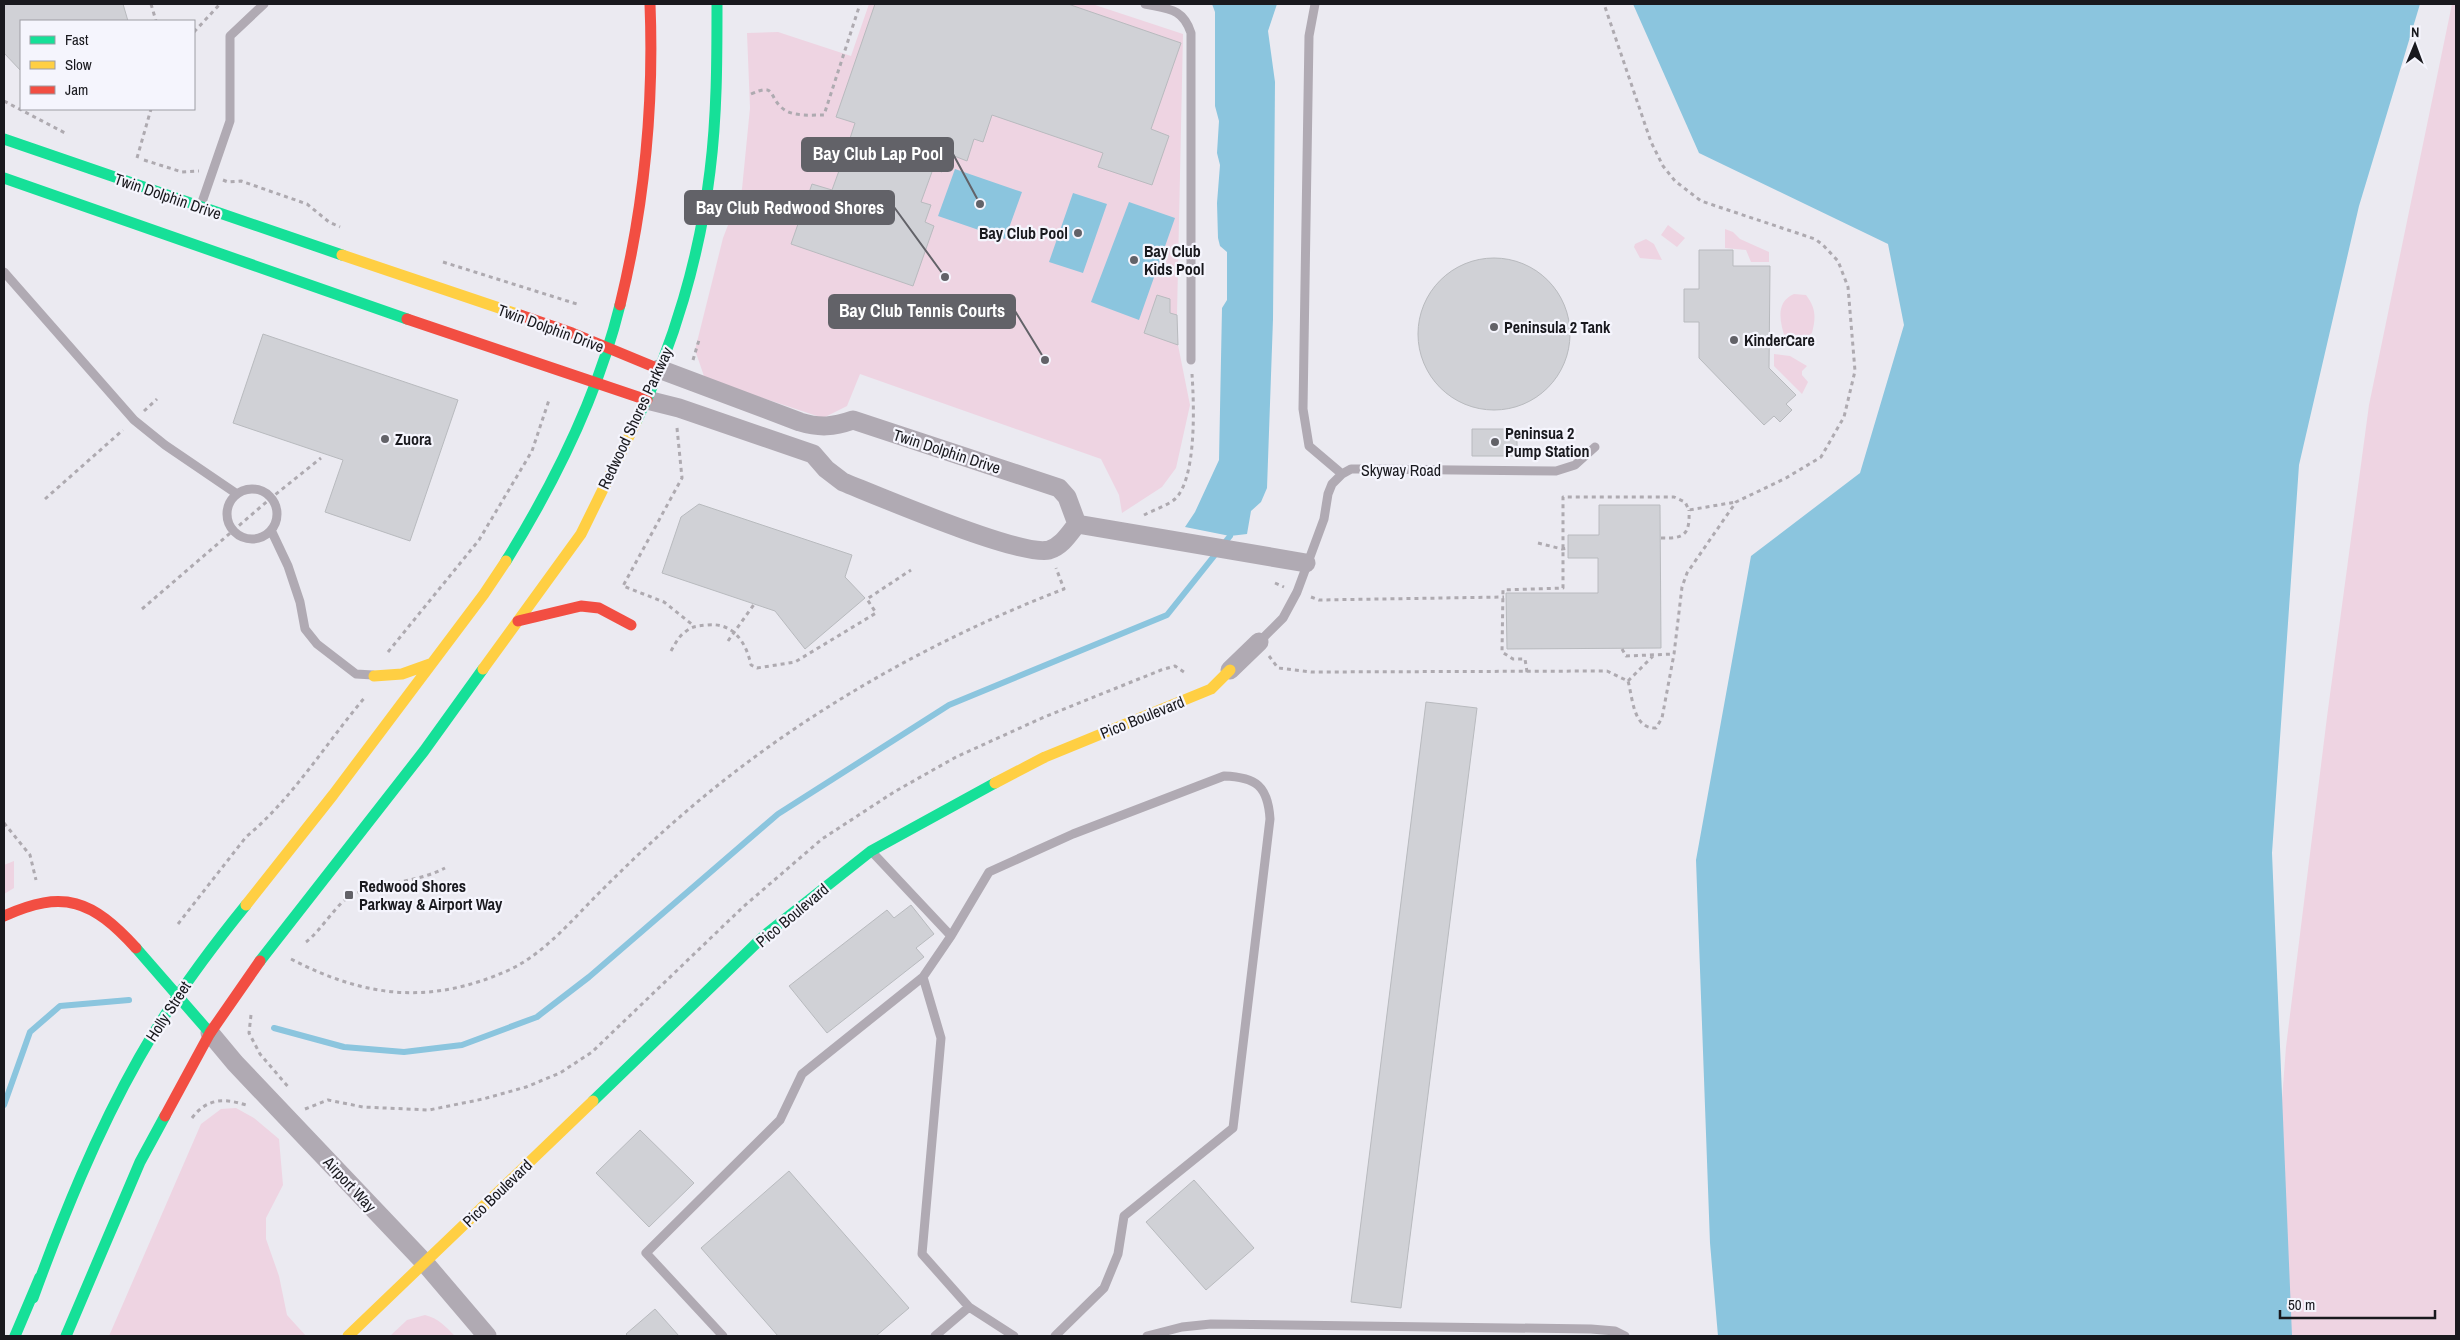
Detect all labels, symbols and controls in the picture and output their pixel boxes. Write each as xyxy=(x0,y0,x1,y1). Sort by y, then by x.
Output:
legend xyxy=(20,20,195,110)
north arrow xyxy=(2390,20,2440,70)
text: N xyxy=(2411,23,2420,41)
text: Fast xyxy=(65,29,89,50)
text: Slow xyxy=(65,54,92,75)
text: Jam xyxy=(65,79,88,100)
callout: Bay Club Lap Pool xyxy=(802,138,953,171)
text: Bay Club Lap Pool xyxy=(813,141,943,166)
street label: Twin Dolphin Drive xyxy=(112,167,224,225)
callout: Bay Club Redwood Shores xyxy=(685,191,894,224)
text: Bay Club Redwood Shores xyxy=(696,195,884,220)
place label: Bay Club Pool xyxy=(979,222,1068,244)
marker: Bay Club Pool xyxy=(1072,227,1084,239)
place label: Bay Club Kids Pool xyxy=(1144,240,1205,280)
marker: Bay Club Kids Pool xyxy=(1128,254,1140,266)
callout: Bay Club Tennis Courts xyxy=(829,295,1015,328)
text: Bay Club Tennis Courts xyxy=(839,298,1005,323)
street label: Twin Dolphin Drive xyxy=(495,299,607,357)
place label: Peninsula 2 Tank xyxy=(1504,316,1611,338)
marker: Peninsula 2 Tank xyxy=(1488,321,1500,333)
place label: KinderCare xyxy=(1744,329,1815,351)
marker: KinderCare xyxy=(1728,334,1740,346)
street label: Redwood Shores Parkway xyxy=(592,343,678,493)
place label: Peninsua 2 Pump Station xyxy=(1505,422,1590,462)
street label: Twin Dolphin Drive xyxy=(891,423,1003,479)
place label: Zuora xyxy=(395,428,432,450)
marker: Zuora xyxy=(379,433,391,445)
marker: Peninsua 2 Pump Station xyxy=(1489,436,1501,448)
street label: Skyway Road xyxy=(1361,459,1441,481)
street label: Pico Boulevard xyxy=(1097,690,1187,744)
place label: Redwood Shores Parkway & Airport Way xyxy=(359,875,503,915)
street label: Pico Boulevard xyxy=(751,878,833,952)
marker: Redwood Shores Parkway & Airport Way xyxy=(343,889,355,901)
street label: Holly Street xyxy=(140,976,196,1045)
street label: Airport Way xyxy=(318,1151,382,1217)
street label: Pico Boulevard xyxy=(457,1154,537,1232)
scale bar xyxy=(2280,1288,2435,1320)
text: 50 m xyxy=(2288,1294,2315,1315)

